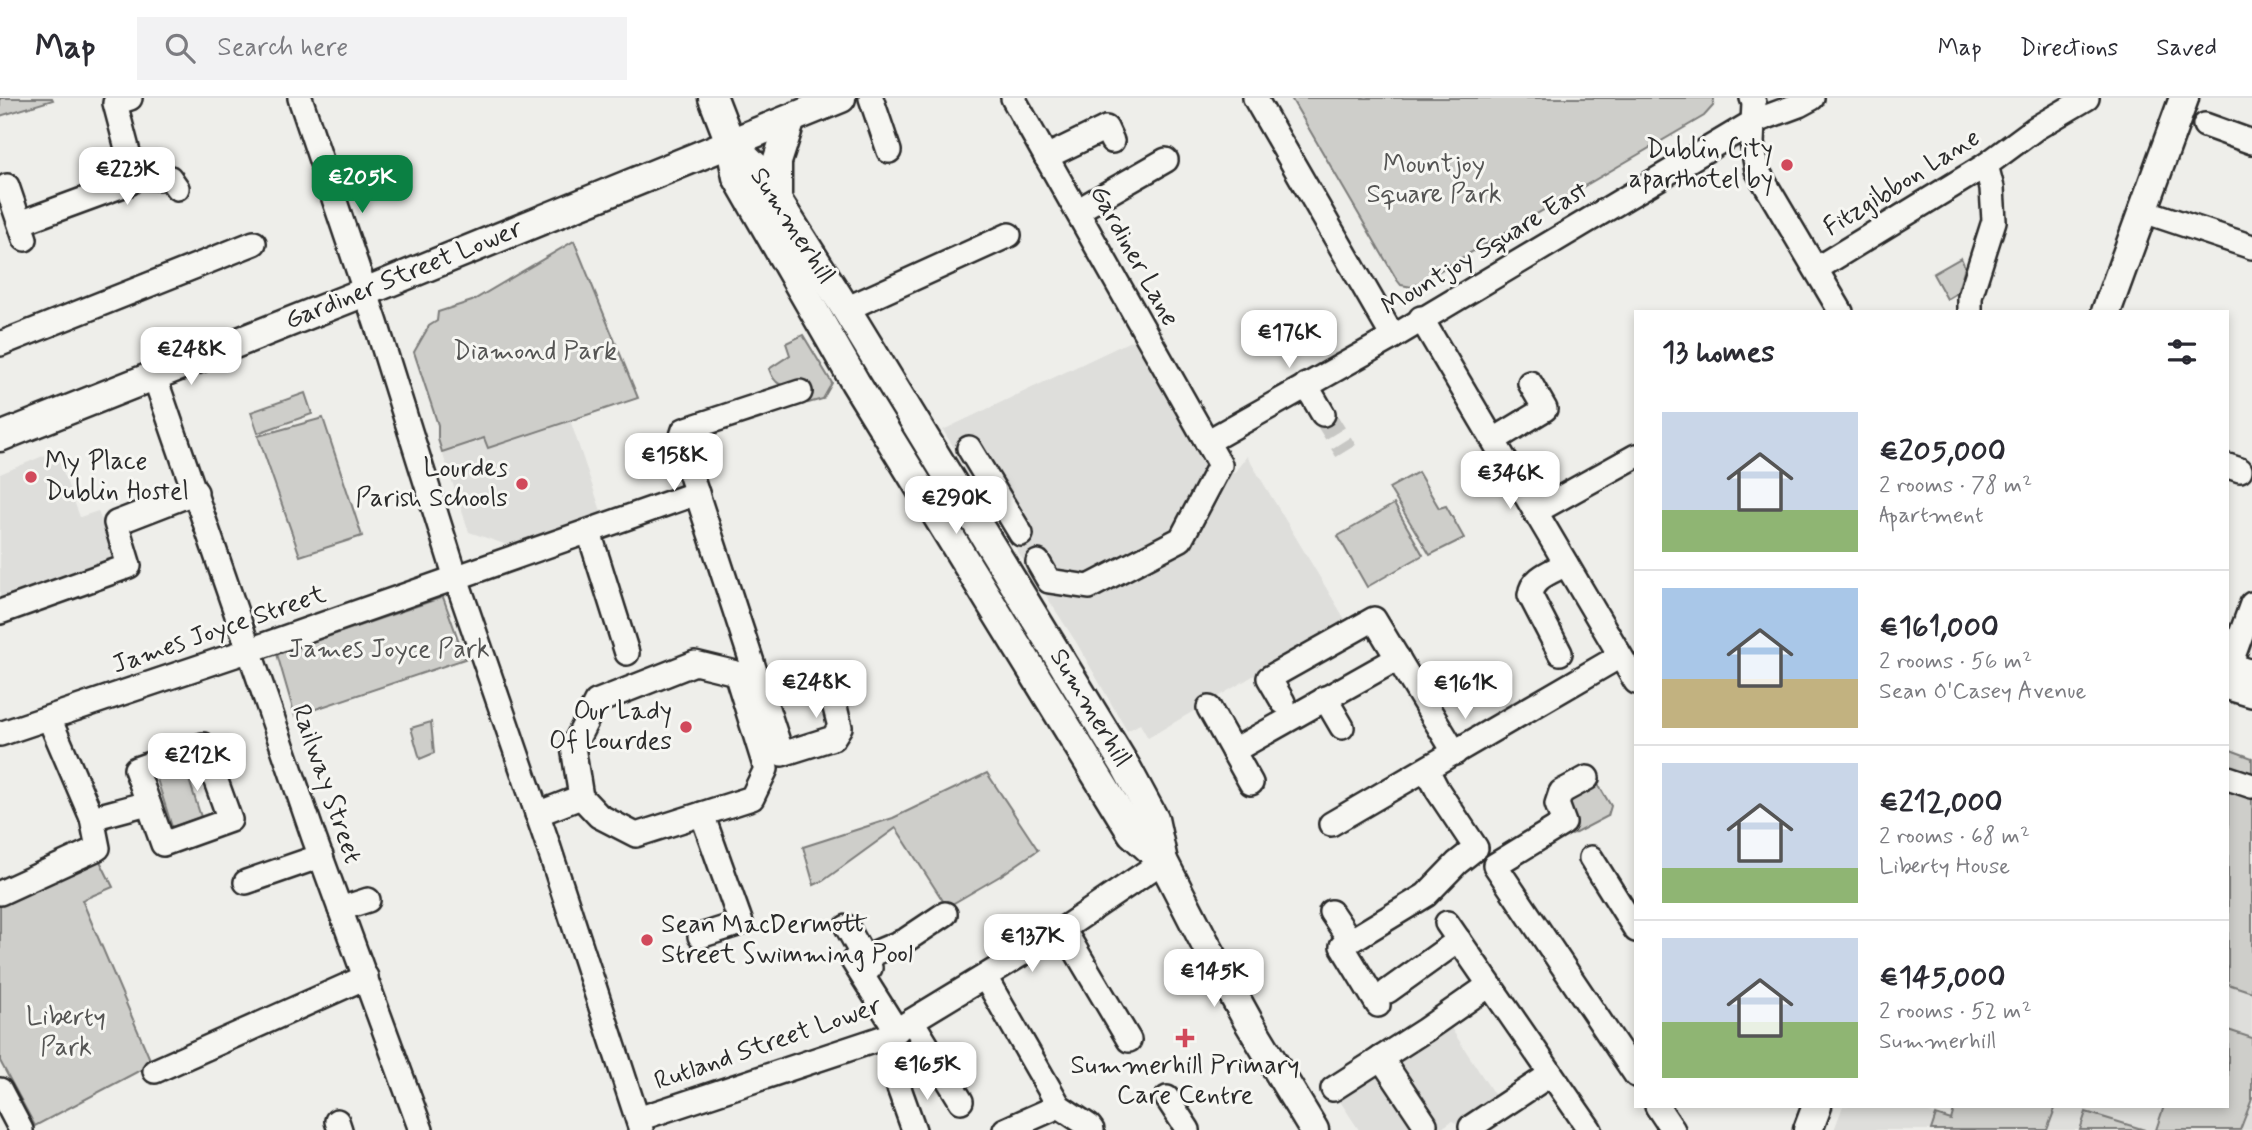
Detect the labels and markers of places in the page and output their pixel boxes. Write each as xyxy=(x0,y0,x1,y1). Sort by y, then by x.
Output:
place label: Dublin City aparthotel by xyxy=(1629,133,1773,197)
pin: €223K xyxy=(78,148,176,207)
pin: €205K xyxy=(313,156,411,215)
marker: Dublin City aparthotel by xyxy=(1779,157,1795,173)
pin: €176K xyxy=(1240,310,1338,370)
pin: €248K xyxy=(142,328,240,387)
pin: €158K xyxy=(625,434,723,493)
place label: My Place Dublin Hostel xyxy=(45,445,189,509)
place label: Lourdes Parish Schools xyxy=(355,452,508,516)
pin: €346K xyxy=(1461,452,1559,511)
marker: My Place Dublin Hostel xyxy=(23,469,39,485)
marker: Lourdes Parish Schools xyxy=(514,476,530,492)
pin: €290K xyxy=(907,476,1005,536)
pin: €248K xyxy=(767,660,865,720)
pin: €161K xyxy=(1416,662,1514,721)
place label: Our Lady Of Lourdes xyxy=(549,695,672,759)
marker: Our Lady Of Lourdes xyxy=(678,719,694,735)
pin: €212K xyxy=(148,734,246,793)
place label: Sean MacDermott Street Swimming Pool xyxy=(661,908,913,972)
pin: €137K xyxy=(983,914,1081,974)
marker: Sean MacDermott Street Swimming Pool xyxy=(639,932,655,948)
pin: €145K xyxy=(1165,950,1263,1009)
marker: Summerhill Primary Care Centre xyxy=(1175,1028,1195,1048)
pin: €165K xyxy=(878,1042,976,1102)
place label: Summerhill Primary Care Centre xyxy=(1071,1049,1299,1113)

